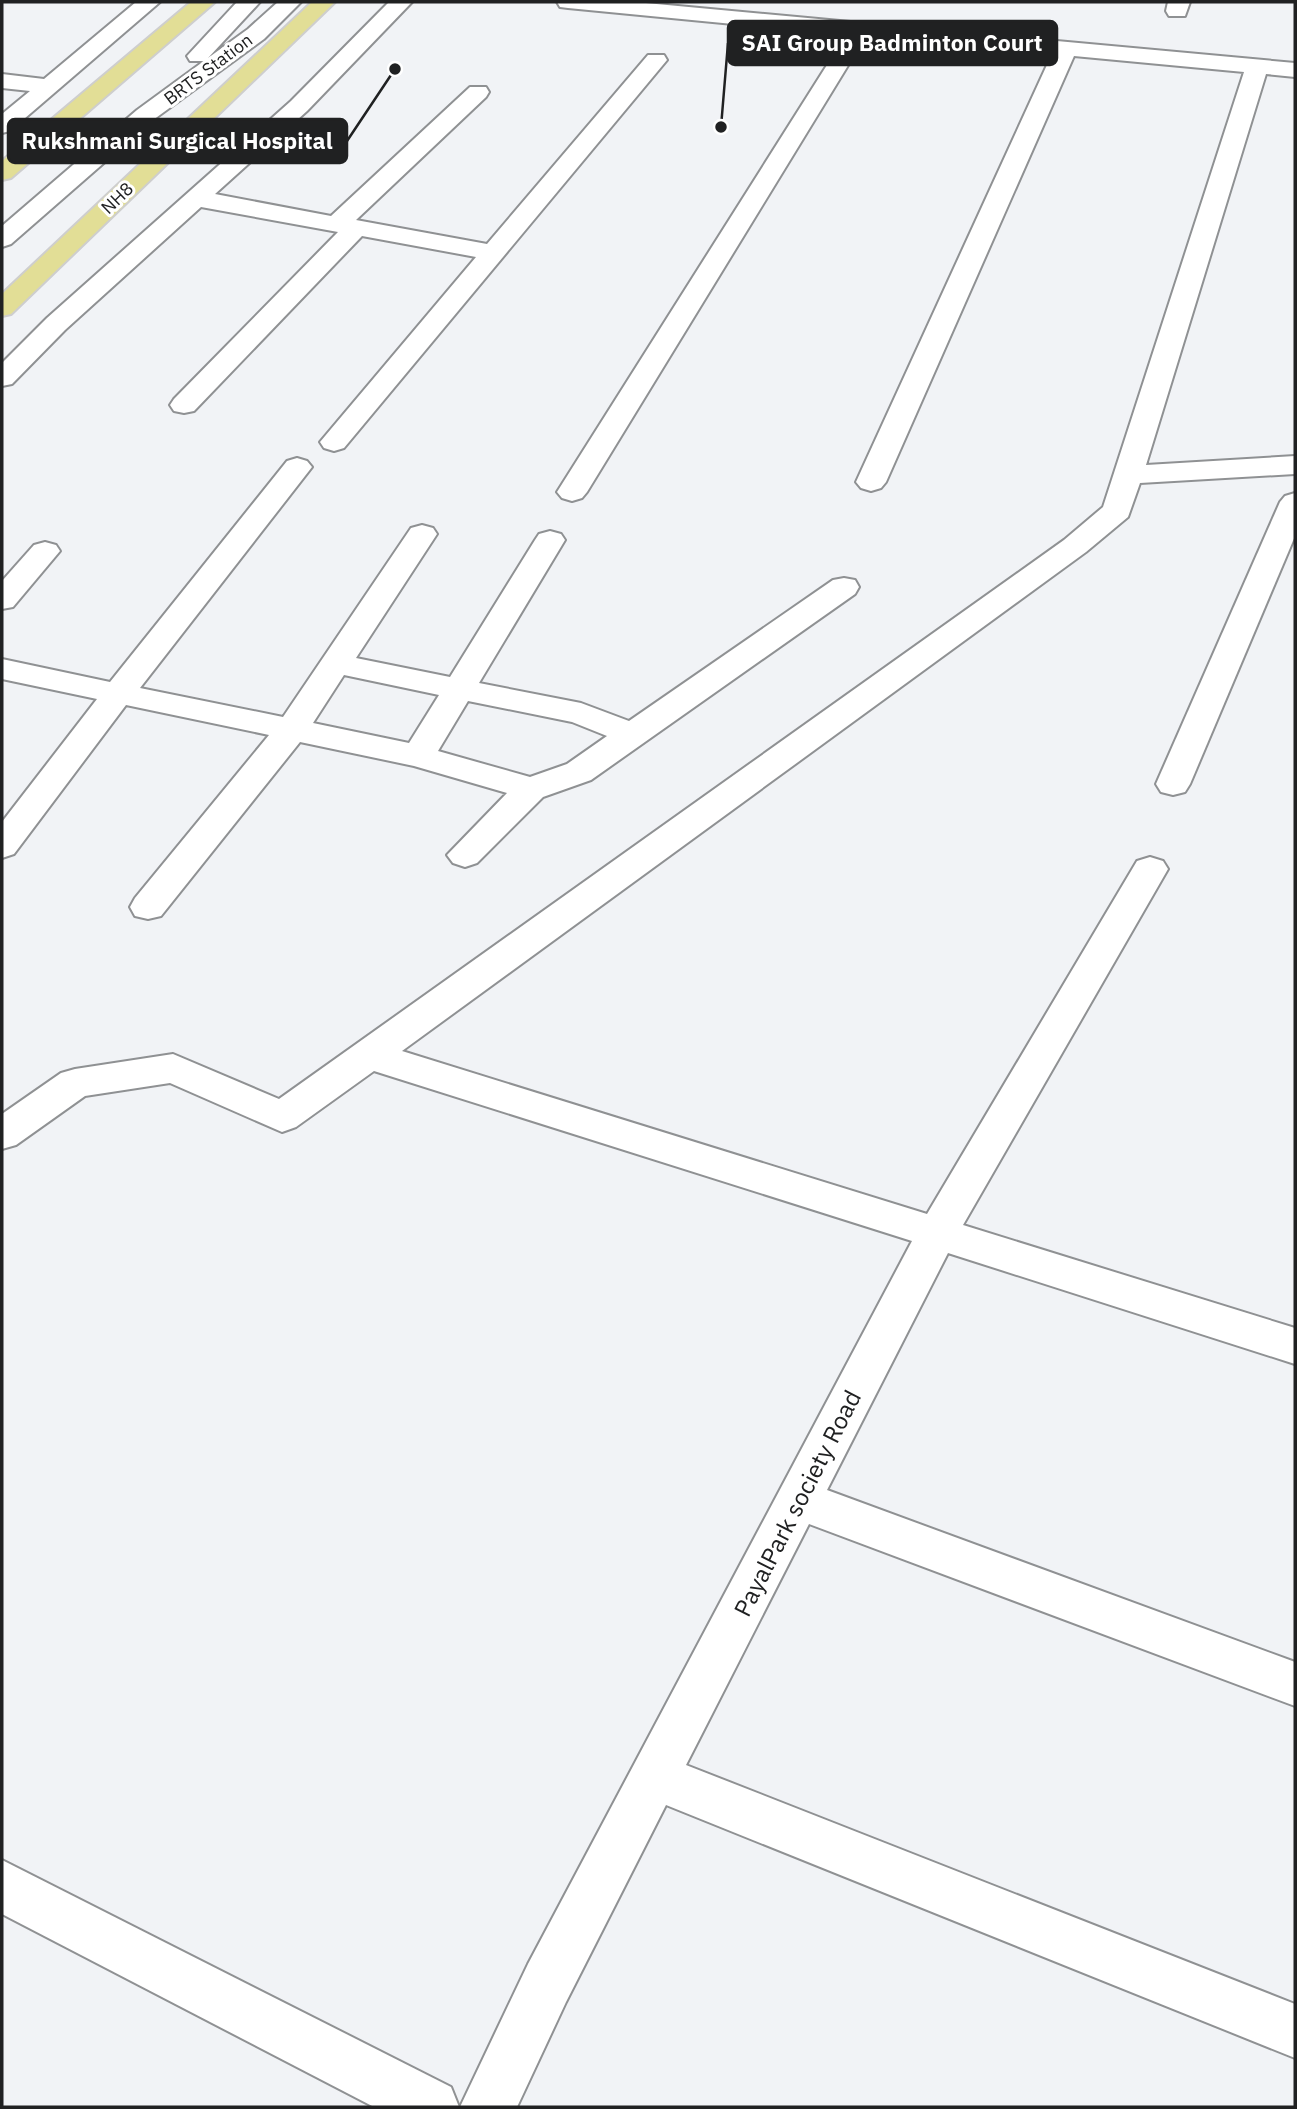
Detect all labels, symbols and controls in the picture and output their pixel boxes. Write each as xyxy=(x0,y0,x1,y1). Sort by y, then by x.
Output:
callout: SAI Group Badminton Court xyxy=(728,21,1057,65)
text: SAI Group Badminton Court xyxy=(741,27,1043,57)
street label: BRTS Station xyxy=(159,28,257,110)
callout: Rukshmani Surgical Hospital xyxy=(8,119,347,163)
text: Rukshmani Surgical Hospital xyxy=(21,125,333,155)
street label: NH8 xyxy=(96,177,138,219)
street label: PayalPark society Road xyxy=(726,1384,868,1622)

